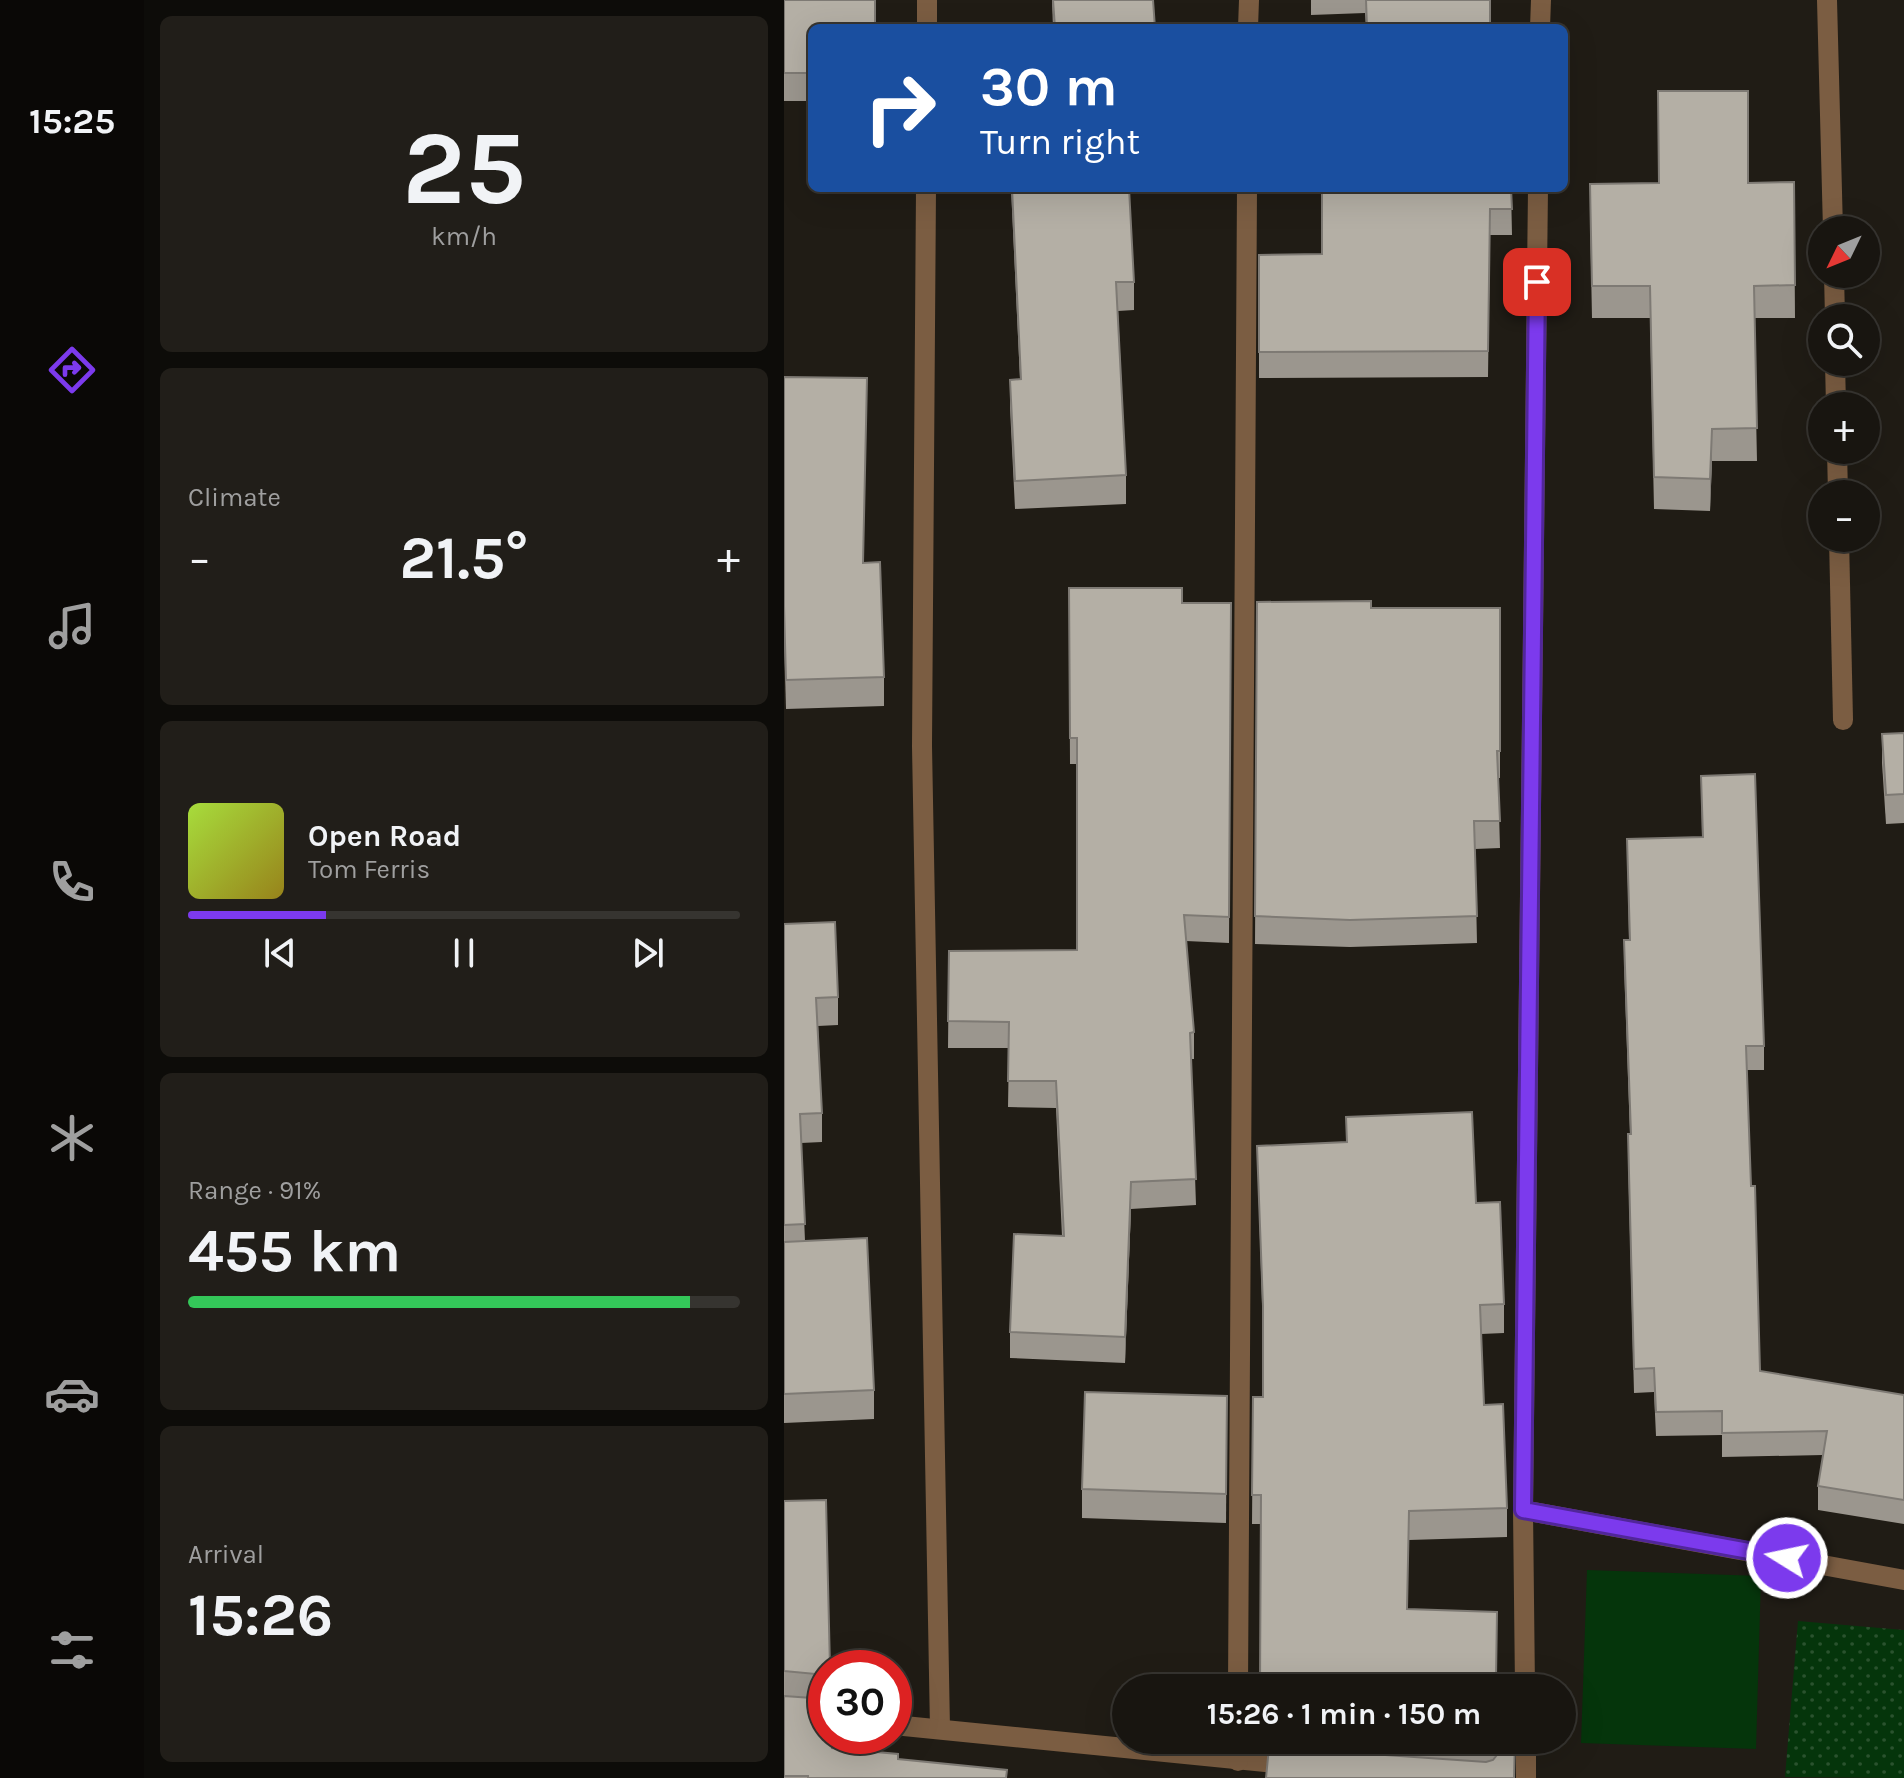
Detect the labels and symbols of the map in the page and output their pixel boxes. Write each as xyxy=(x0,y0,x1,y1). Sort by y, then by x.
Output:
north arrow xyxy=(1808,216,1880,288)
pin xyxy=(1503,248,1571,316)
position arrow xyxy=(1745,1516,1829,1600)
speed limit sign: 30 xyxy=(808,1650,912,1754)

